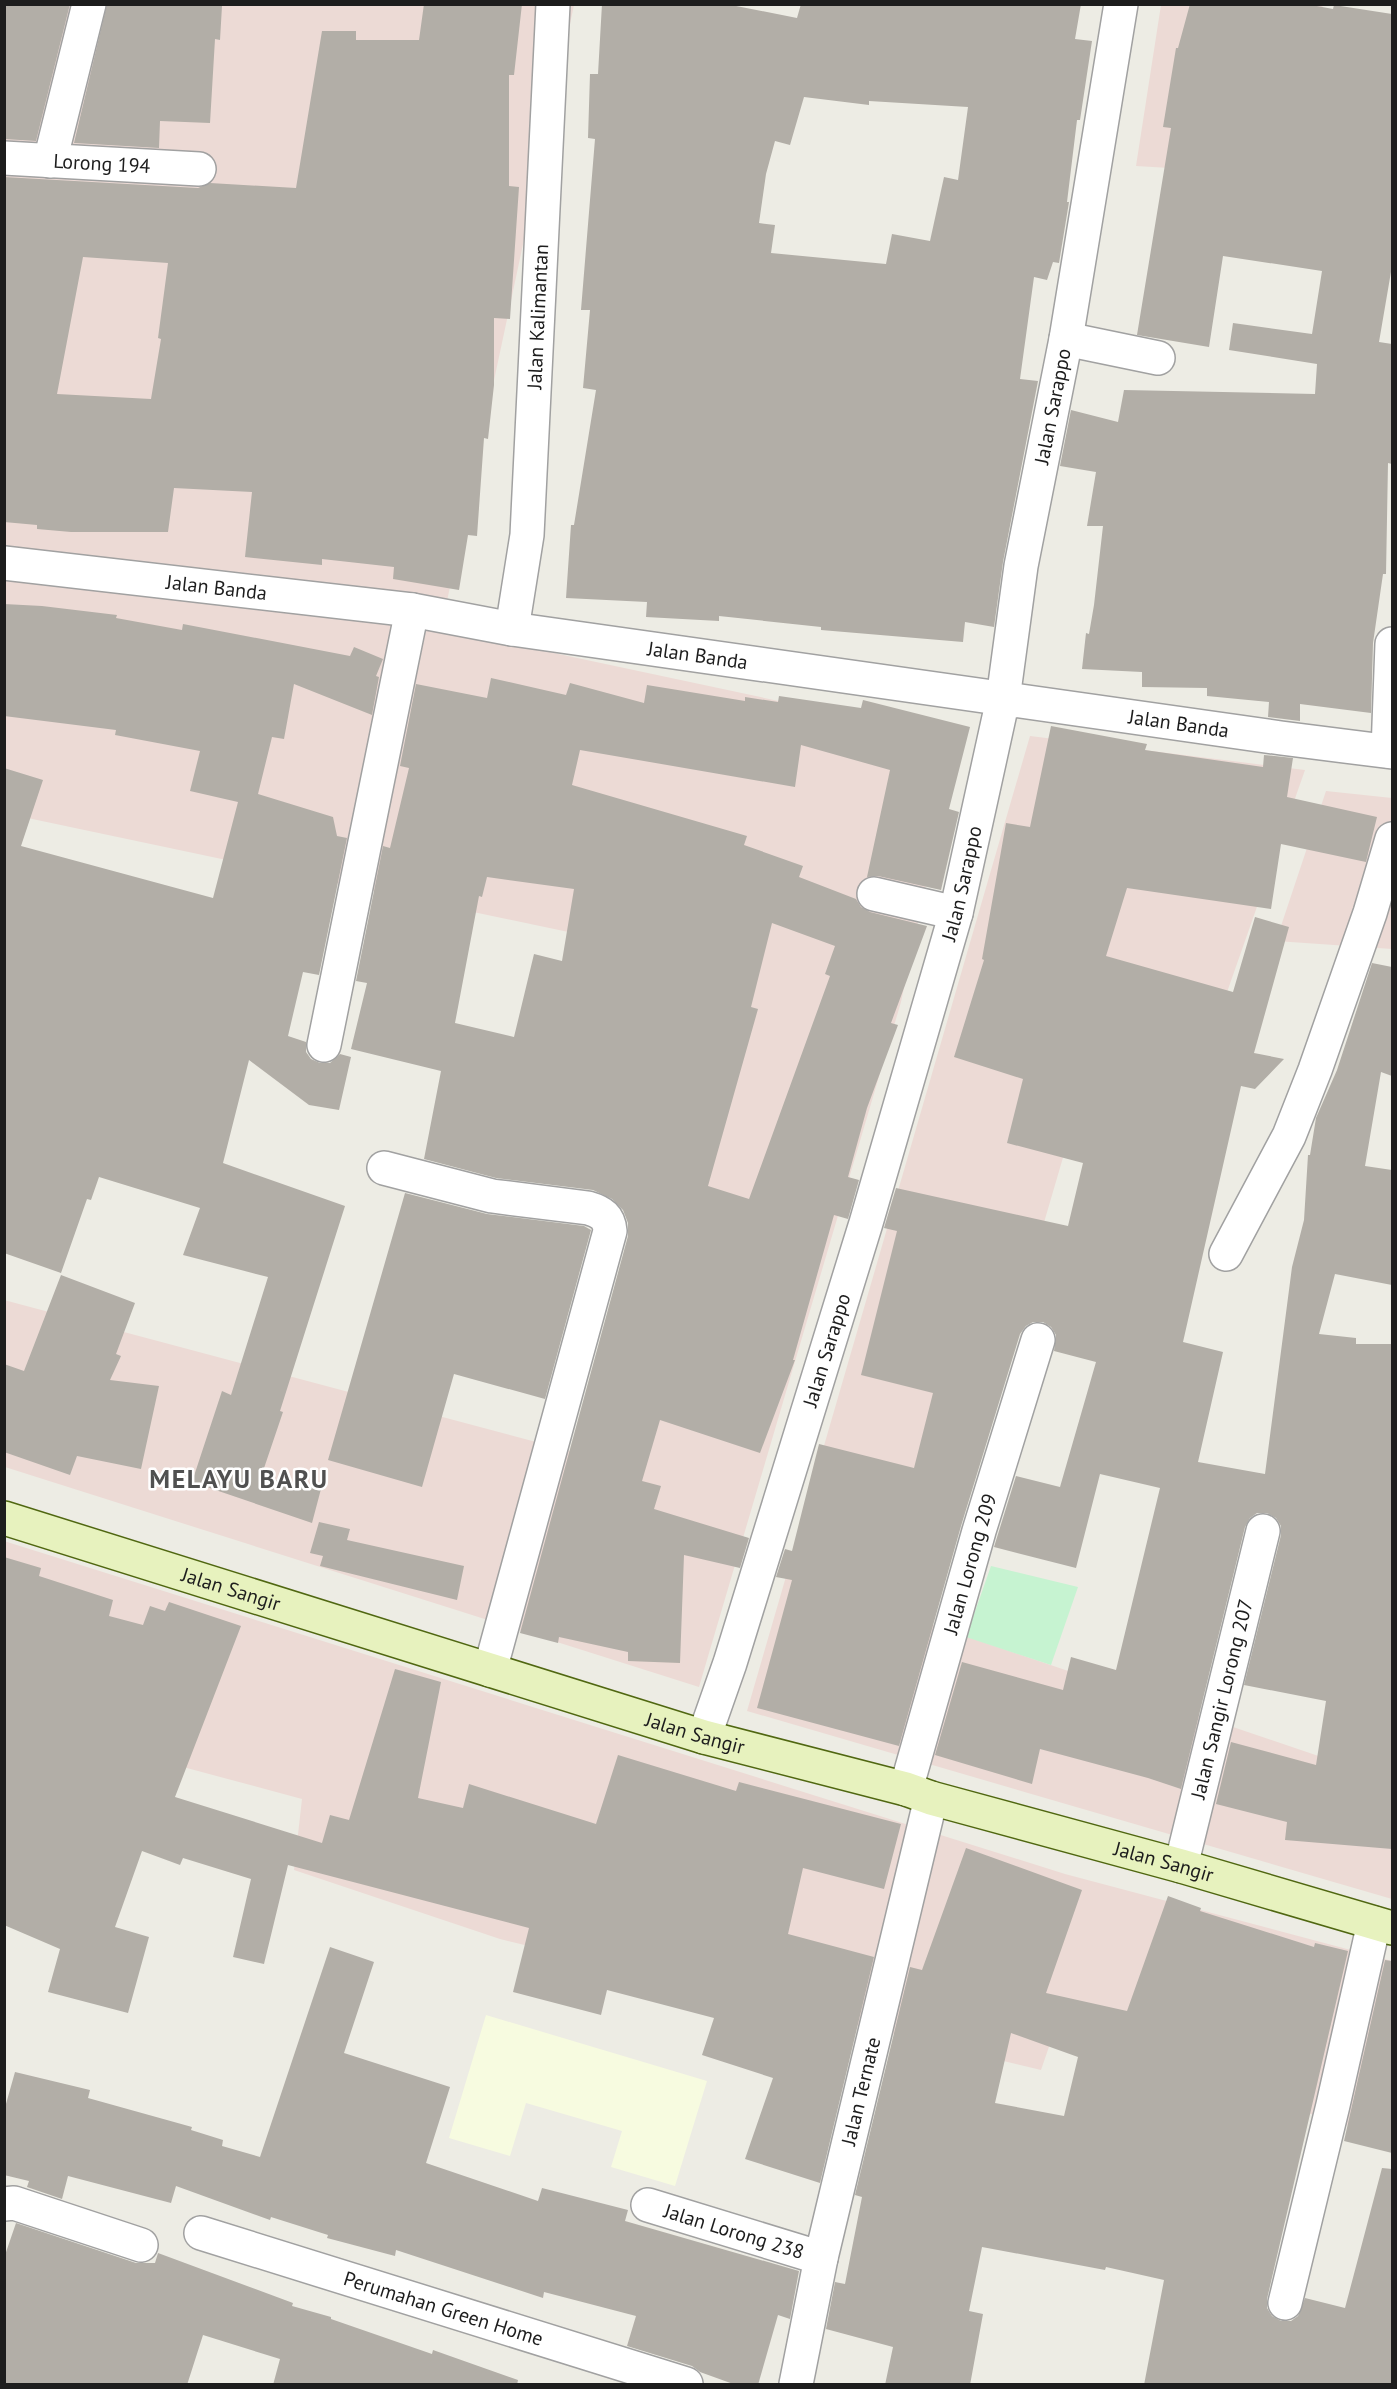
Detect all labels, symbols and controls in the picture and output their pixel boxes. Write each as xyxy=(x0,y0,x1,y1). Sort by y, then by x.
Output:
street label: Lorong 194 xyxy=(53,148,151,179)
street label: Jalan Kalimantan xyxy=(521,243,554,391)
street label: Jalan Sarappo xyxy=(1028,346,1077,467)
street label: Jalan Banda xyxy=(164,569,268,606)
street label: Jalan Banda xyxy=(645,635,750,675)
street label: Jalan Banda xyxy=(1126,703,1231,743)
street label: Jalan Sarappo xyxy=(935,823,988,945)
street label: Jalan Sarappo xyxy=(797,1290,856,1411)
district label: MELAYU BARU xyxy=(149,1462,329,1495)
street label: Jalan Lorong 209 xyxy=(937,1490,1003,1638)
street label: Jalan Sangir xyxy=(178,1561,284,1617)
street label: Jalan Sangir Lorong 207 xyxy=(1185,1596,1259,1802)
street label: Jalan Sangir xyxy=(641,1706,748,1760)
street label: Jalan Sangir xyxy=(1110,1835,1217,1888)
street label: Jalan Ternate xyxy=(835,2034,886,2149)
street label: Jalan Lorong 238 xyxy=(660,2197,807,2265)
street label: Perumahan Green Home xyxy=(341,2265,547,2352)

